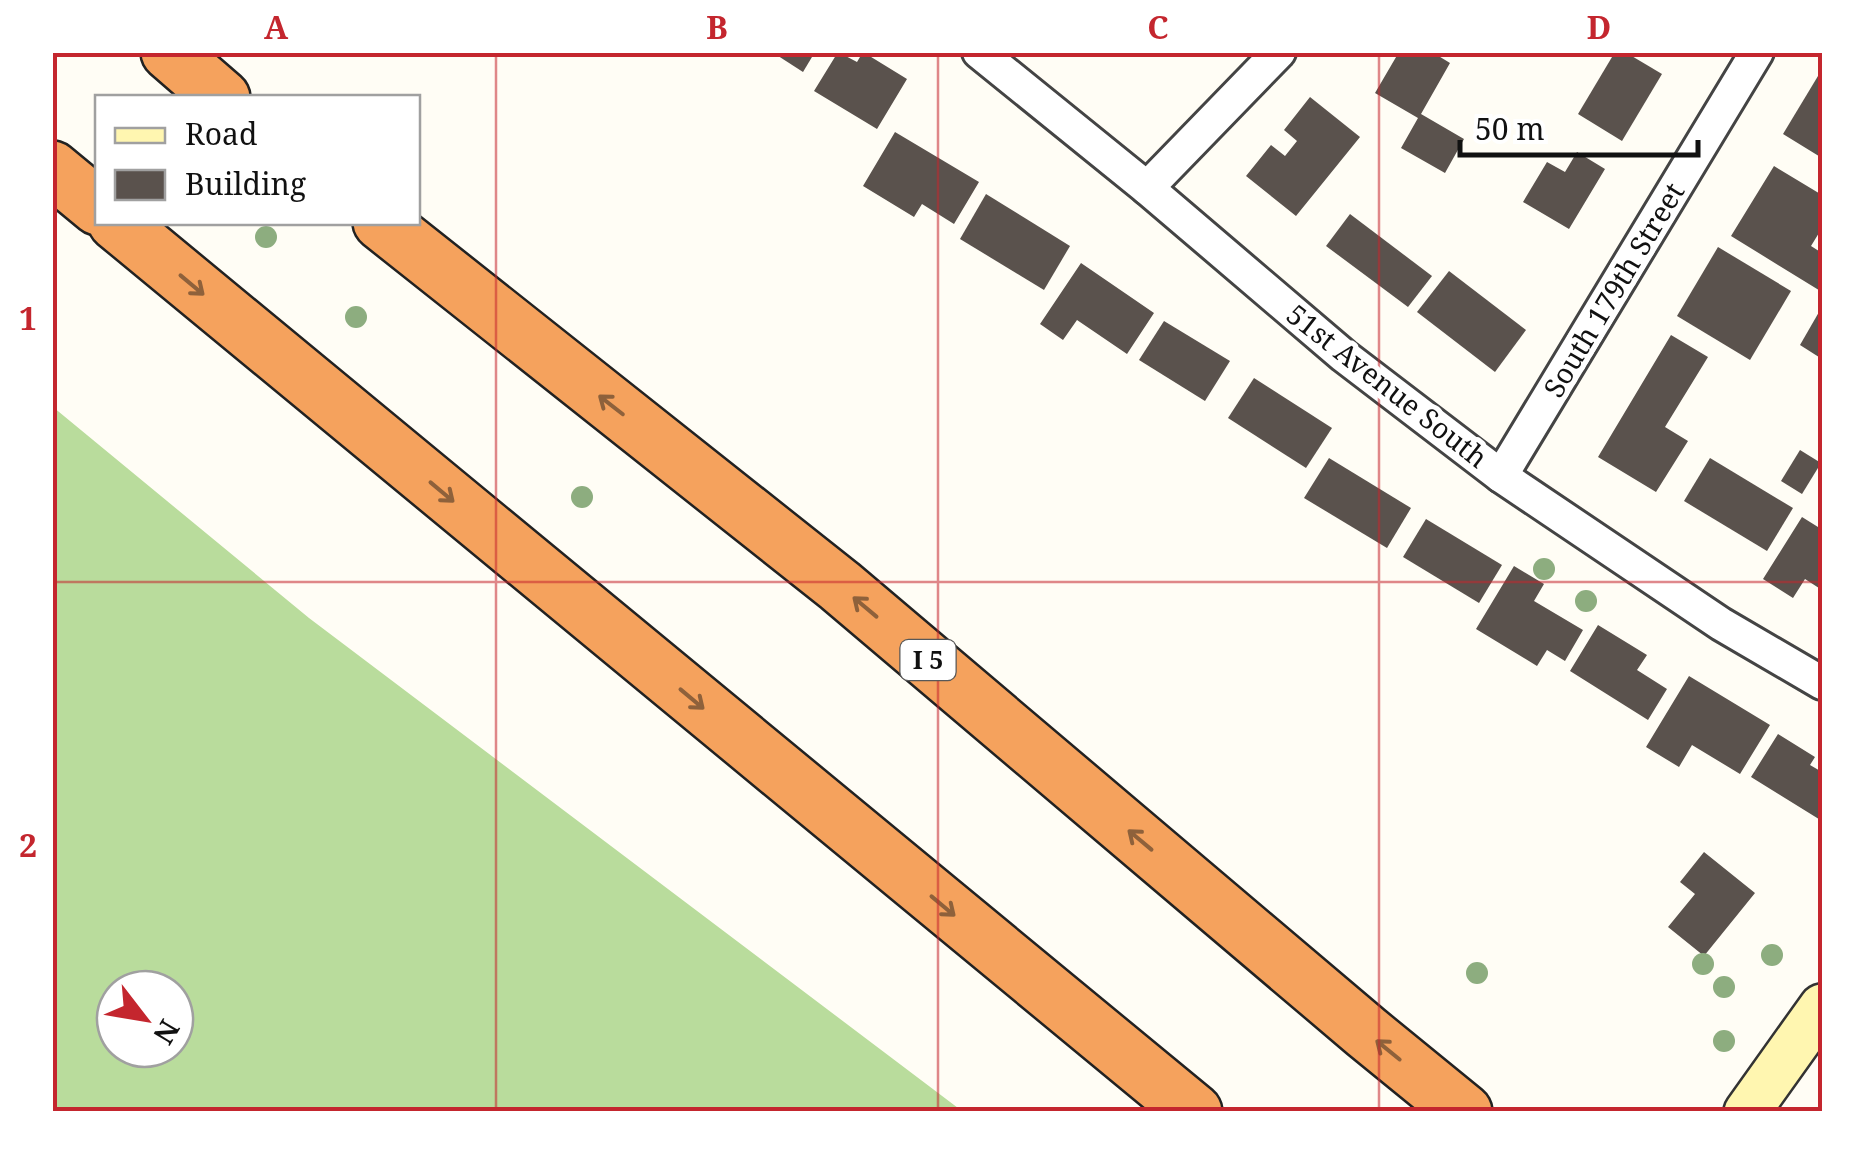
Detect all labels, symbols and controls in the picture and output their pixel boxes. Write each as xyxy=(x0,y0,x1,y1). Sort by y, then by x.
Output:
text: A xyxy=(264,5,289,48)
text: B xyxy=(706,5,728,48)
text: C xyxy=(1147,5,1169,48)
text: D xyxy=(1587,5,1611,48)
legend xyxy=(95,95,420,225)
scale bar xyxy=(1460,95,1698,157)
text: 50 m xyxy=(1475,108,1545,149)
text: Road xyxy=(185,113,257,154)
text: Building xyxy=(185,163,306,204)
street label: South 179th Street xyxy=(1534,175,1692,404)
one-way arrow xyxy=(178,274,204,296)
street label: 51st Avenue South xyxy=(1279,295,1496,476)
text: 1 xyxy=(19,296,37,339)
one-way arrow xyxy=(598,395,625,416)
one-way arrow xyxy=(428,481,454,503)
one-way arrow xyxy=(853,597,879,619)
road number: I 5 xyxy=(900,640,956,680)
one-way arrow xyxy=(679,688,705,710)
text: 2 xyxy=(19,823,37,866)
one-way arrow xyxy=(1127,829,1153,851)
one-way arrow xyxy=(929,895,955,917)
north arrow xyxy=(95,969,195,1069)
text: N xyxy=(145,1013,189,1052)
one-way arrow xyxy=(1375,1040,1402,1061)

